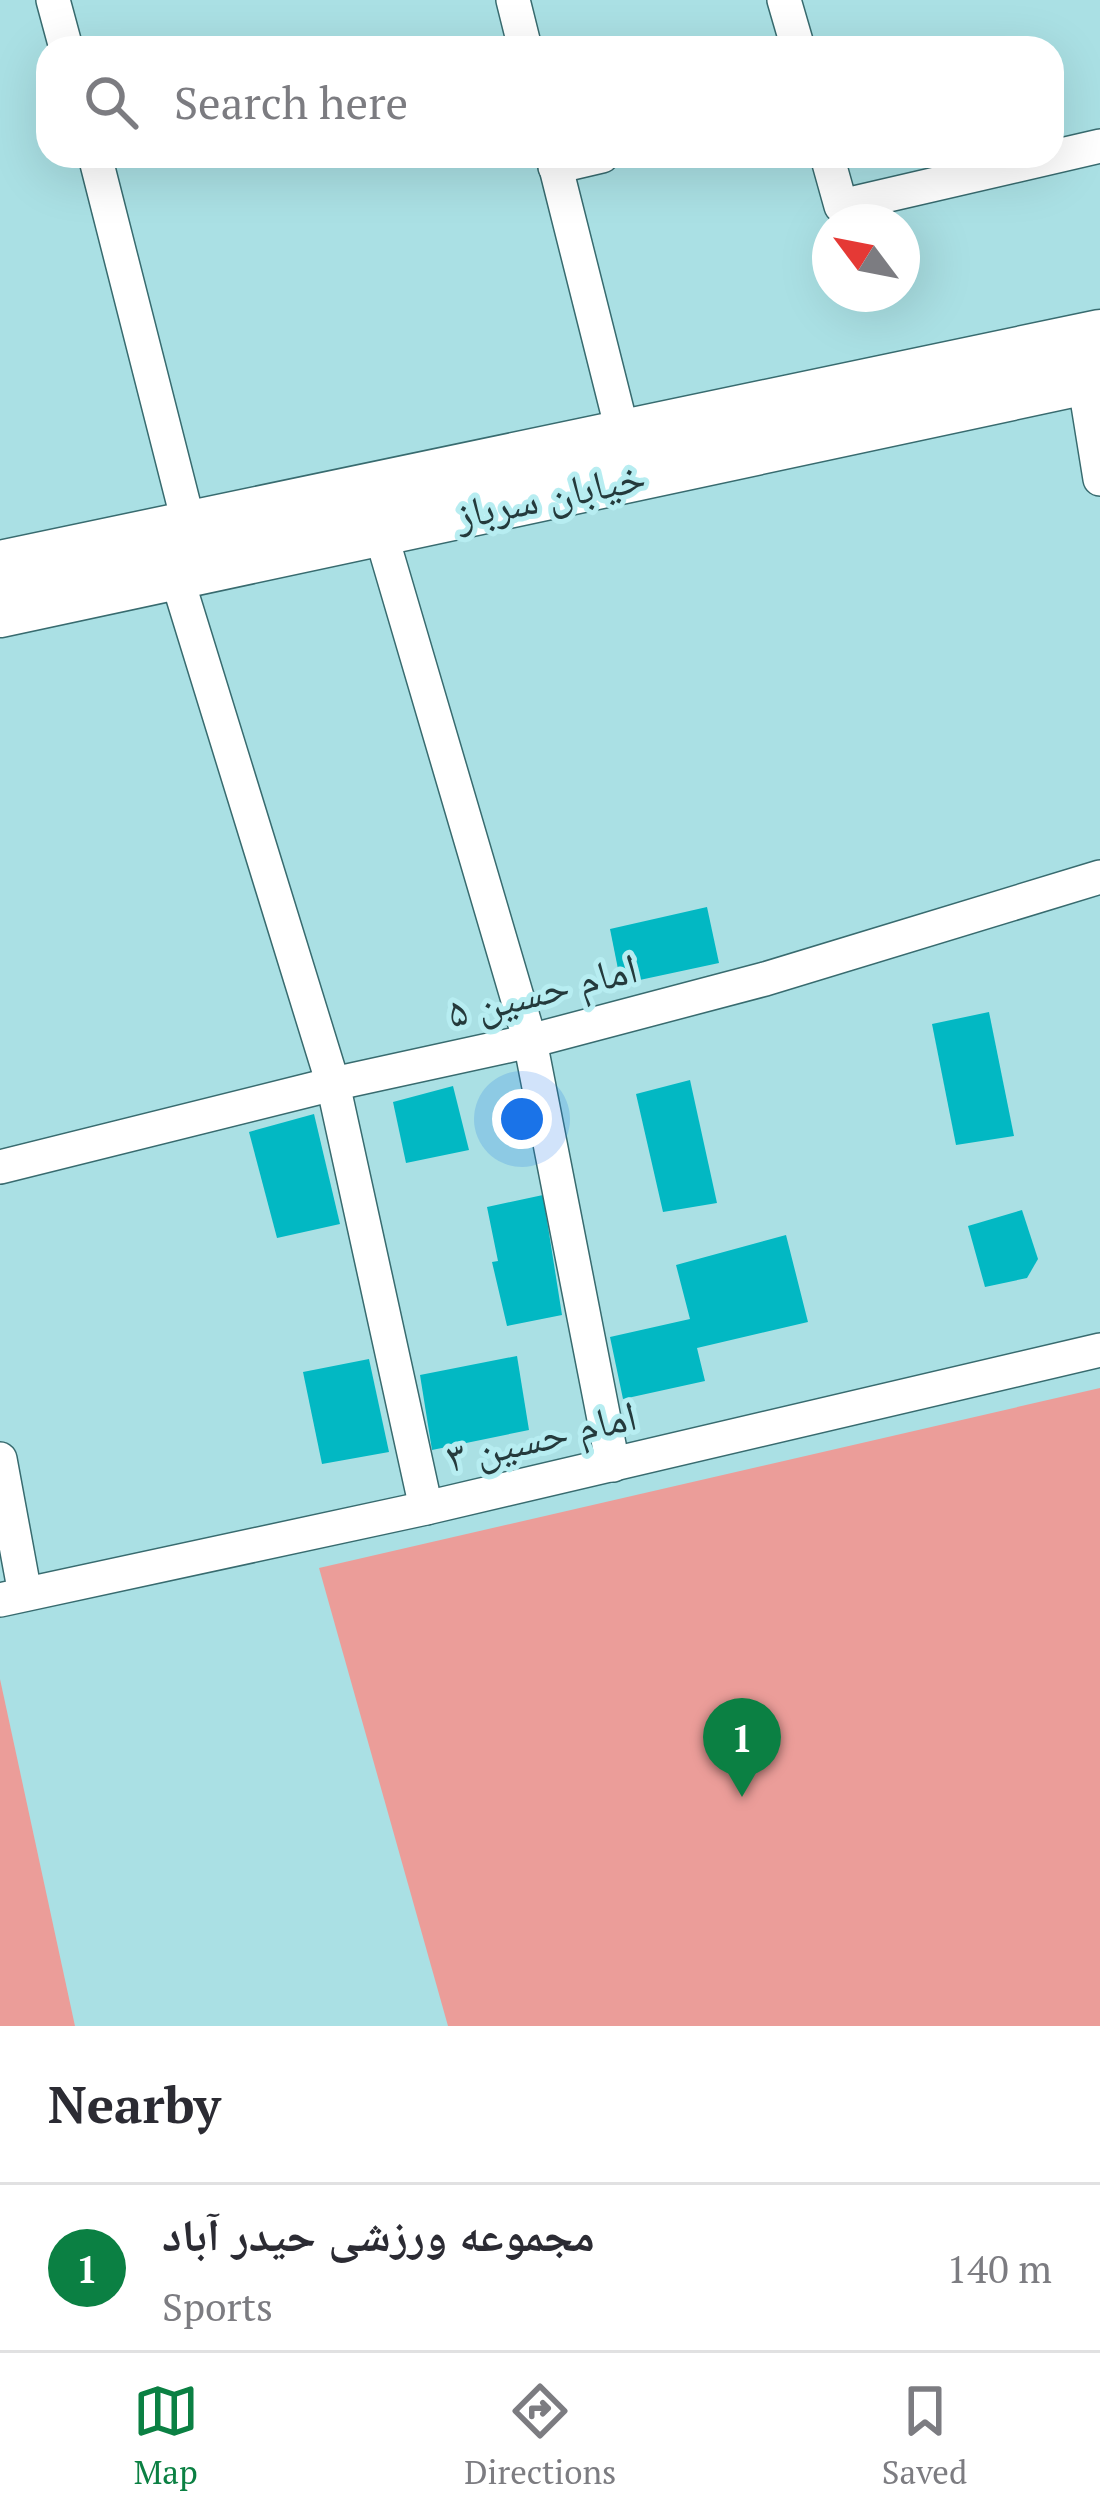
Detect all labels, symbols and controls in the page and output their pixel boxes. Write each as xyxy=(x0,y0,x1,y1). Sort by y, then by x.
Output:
search box xyxy=(36,36,1064,168)
icon: search xyxy=(78,69,144,135)
text: Search here xyxy=(174,72,408,132)
north arrow xyxy=(812,204,920,312)
street label: خیابان سرباز xyxy=(449,447,650,542)
street label: امام حسین ۵ xyxy=(441,938,643,1042)
your location xyxy=(492,1089,552,1149)
street label: امام حسین ۳ xyxy=(440,1386,642,1486)
pin: 1 xyxy=(703,1698,781,1797)
text: Nearby xyxy=(48,2070,221,2138)
text: مجموعه ورزشی حیدر آباد xyxy=(162,2204,595,2264)
text: 1 xyxy=(76,2242,98,2294)
text: 140 m xyxy=(947,2242,1052,2294)
text: Sports xyxy=(162,2280,273,2332)
tab: Map xyxy=(133,2378,199,2493)
tab: Directions xyxy=(464,2378,616,2493)
tab: Saved xyxy=(882,2378,967,2493)

